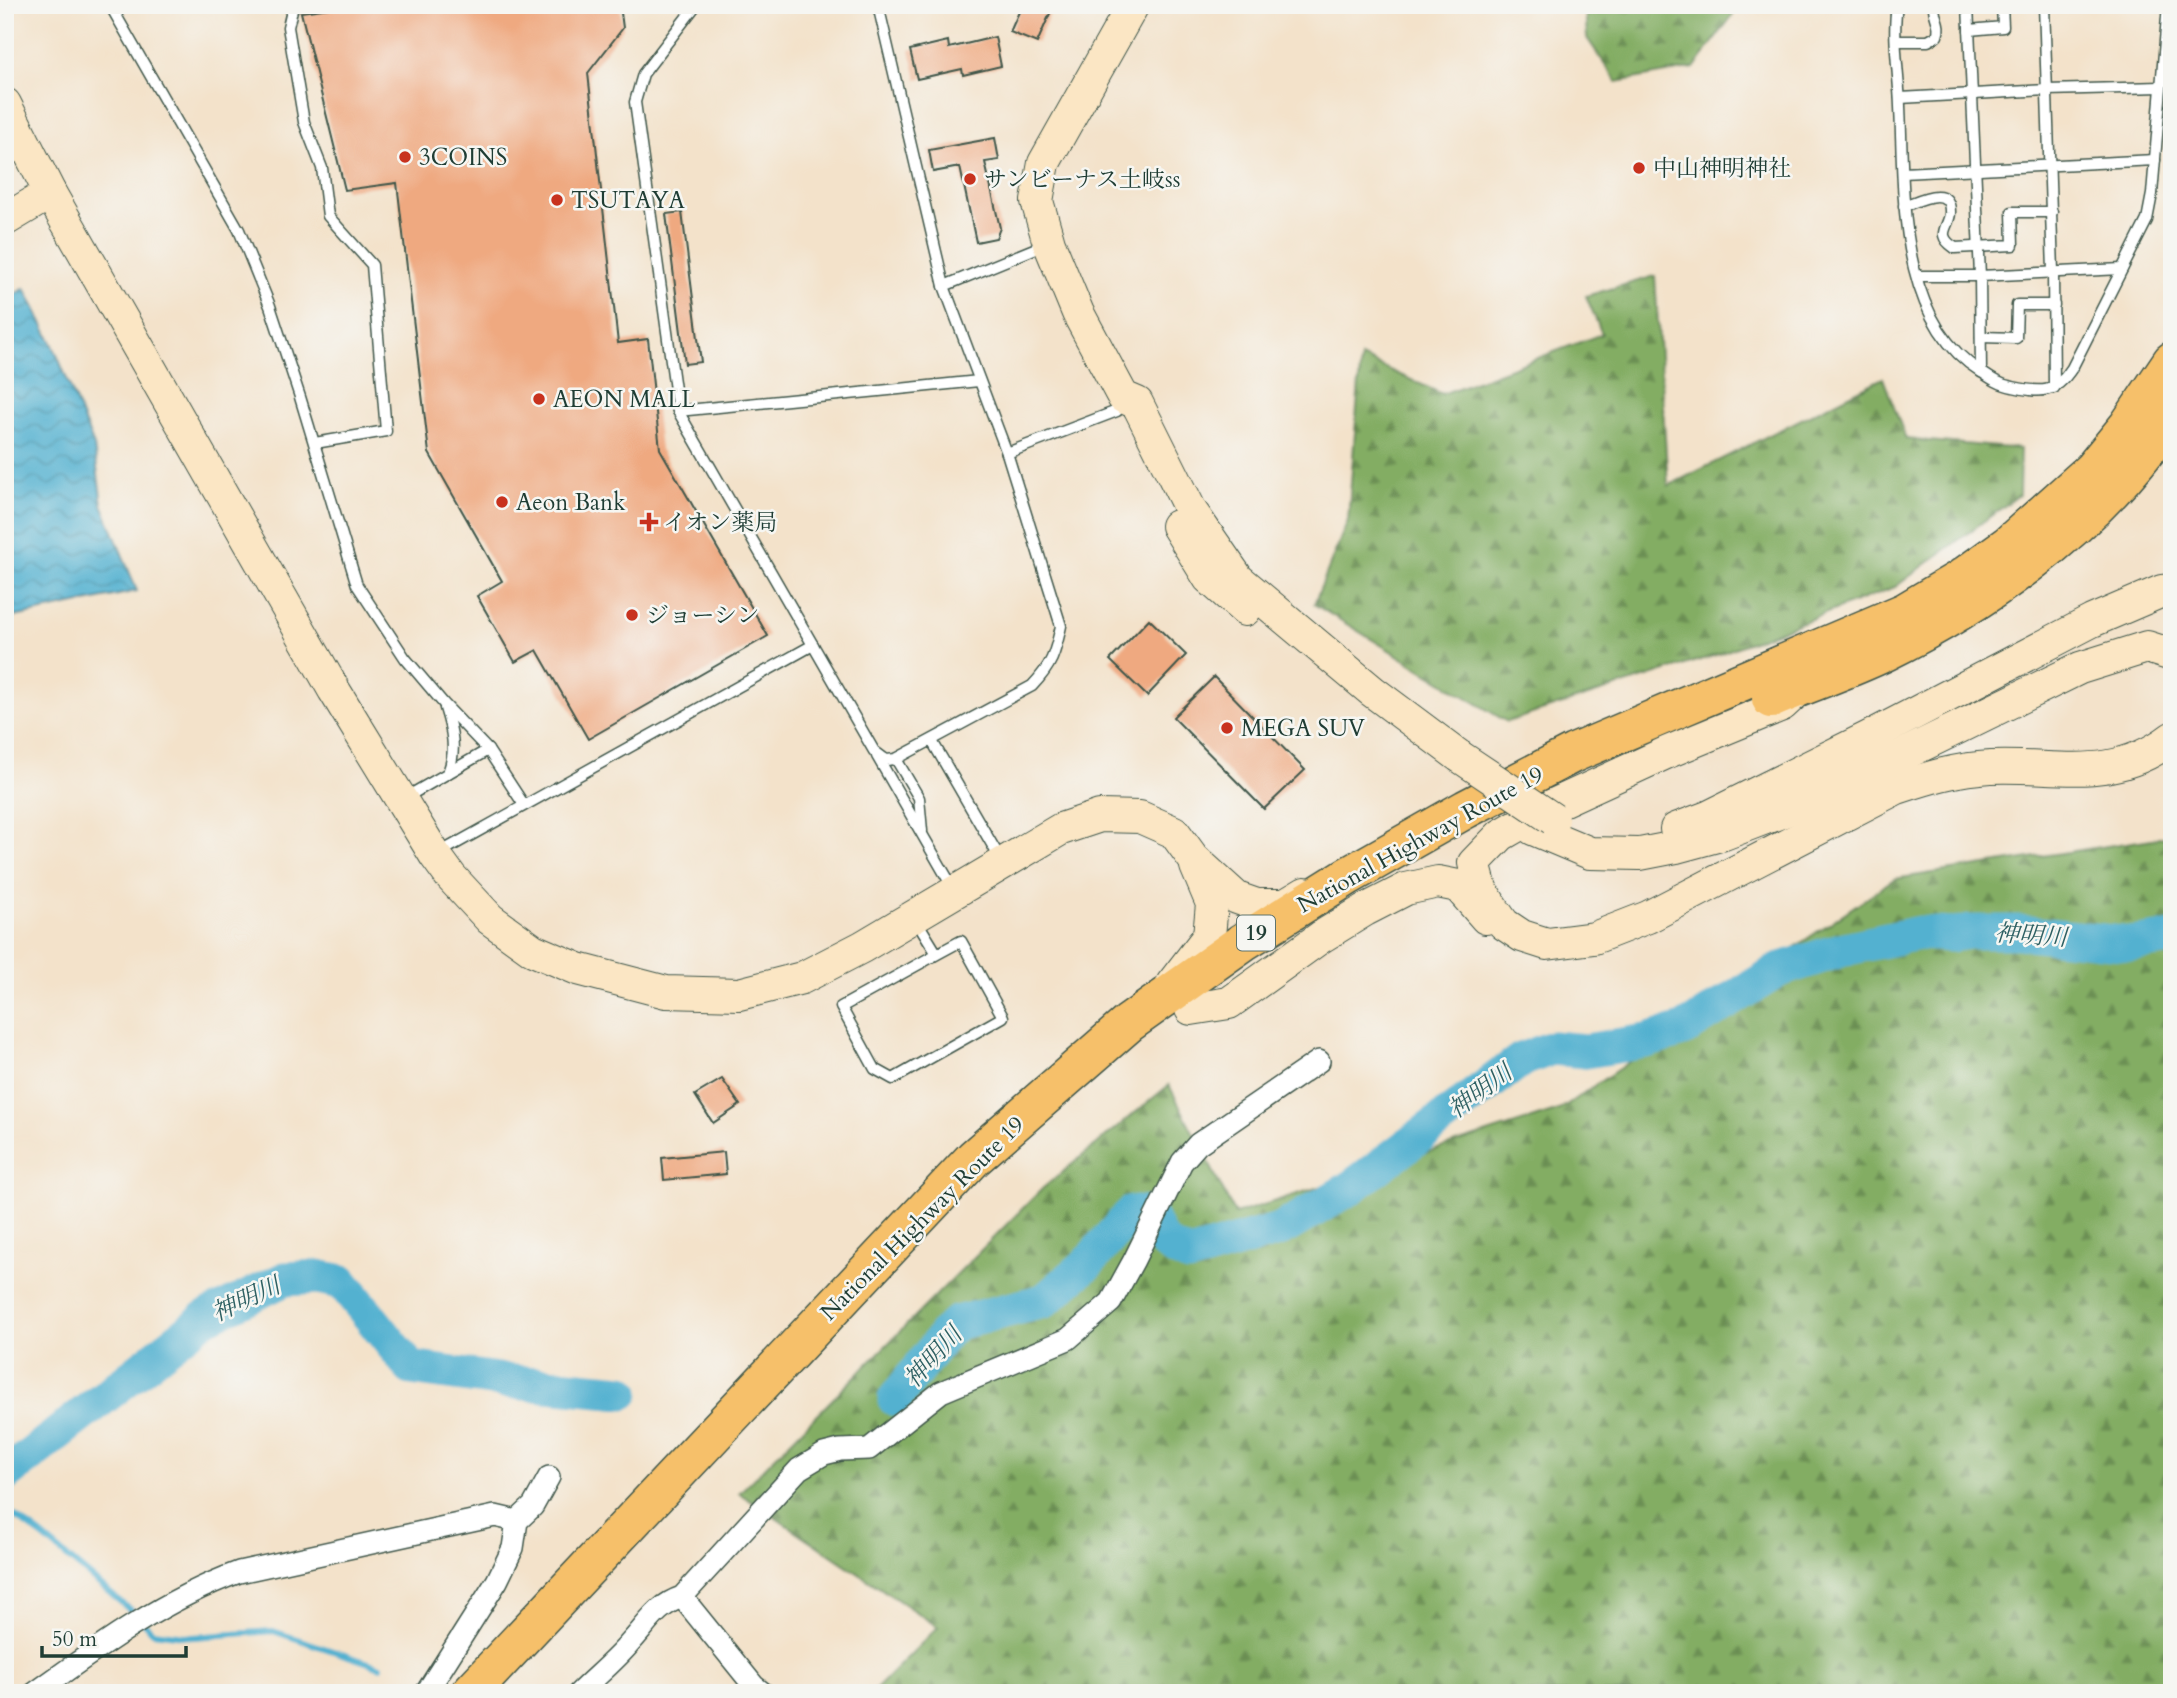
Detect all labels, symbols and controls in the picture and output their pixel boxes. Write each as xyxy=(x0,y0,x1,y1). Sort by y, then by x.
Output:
place label: 3COINS xyxy=(419,142,507,173)
marker: 3COINS xyxy=(397,149,413,165)
place label: 中山神明神社 xyxy=(1653,153,1791,184)
marker: 中山神明神社 xyxy=(1631,160,1647,176)
place label: サンビーナス土岐ss xyxy=(984,164,1180,195)
marker: サンビーナス土岐ss xyxy=(962,171,978,187)
place label: TSUTAYA xyxy=(571,185,686,216)
marker: TSUTAYA xyxy=(549,192,565,208)
place label: AEON MALL xyxy=(553,384,695,415)
marker: AEON MALL xyxy=(531,391,547,407)
place label: Aeon Bank xyxy=(516,487,626,518)
marker: Aeon Bank xyxy=(494,494,510,510)
place label: イオン薬局 xyxy=(663,507,777,538)
marker: イオン薬局 xyxy=(641,514,657,530)
place label: ジョーシン xyxy=(646,600,760,631)
marker: ジョーシン xyxy=(624,607,640,623)
place label: MEGA SUV xyxy=(1241,713,1365,744)
marker: MEGA SUV xyxy=(1219,720,1235,736)
street label: National Highway Route 19 xyxy=(1292,759,1549,920)
road number: 19 xyxy=(1237,916,1275,950)
water label: 神明川 xyxy=(1994,917,2071,955)
water label: 神明川 xyxy=(1442,1055,1521,1126)
street label: National Highway Route 19 xyxy=(813,1109,1031,1327)
water label: 神明川 xyxy=(207,1268,289,1330)
water label: 神明川 xyxy=(897,1317,972,1395)
scale bar xyxy=(42,1614,186,1658)
text: 50 m xyxy=(52,1625,97,1654)

